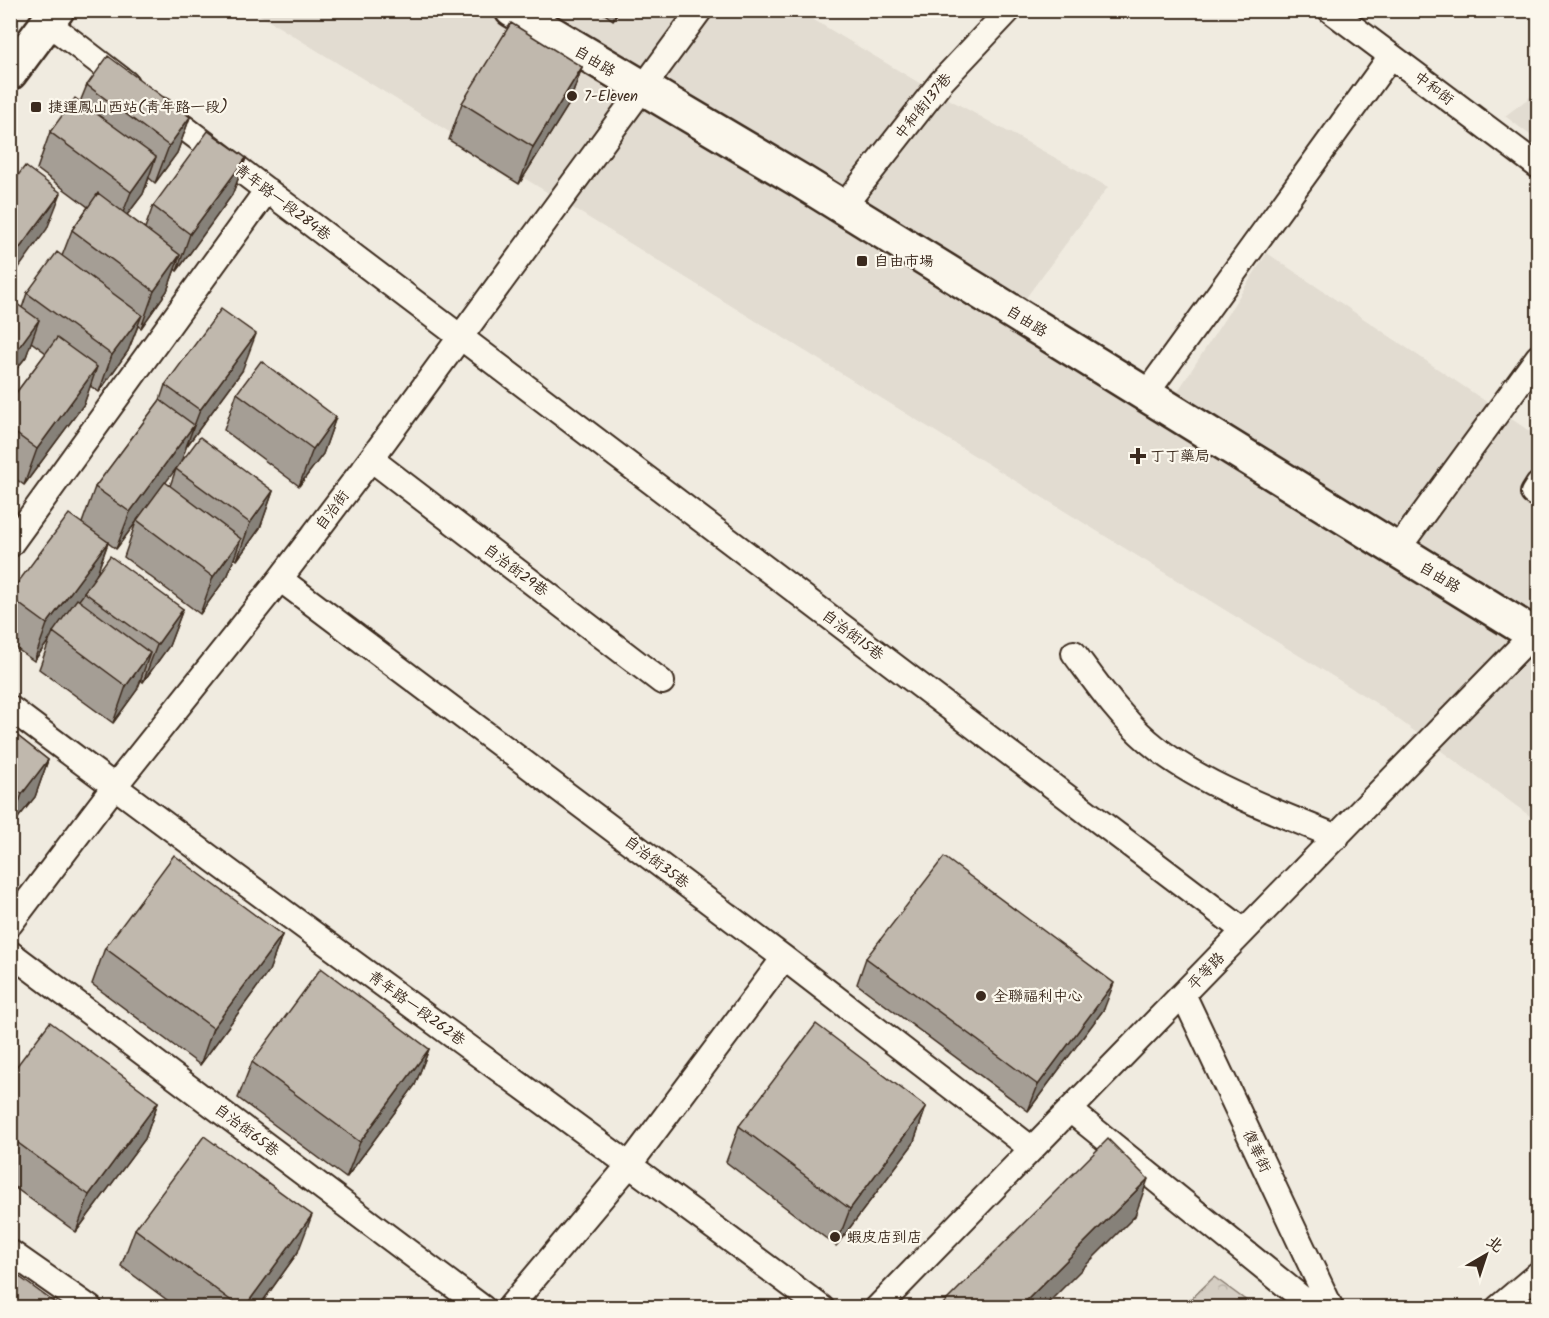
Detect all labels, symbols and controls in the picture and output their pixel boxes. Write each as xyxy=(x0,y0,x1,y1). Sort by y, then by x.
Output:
street label: 自由路 xyxy=(569,40,620,84)
street label: 中和街 xyxy=(1408,66,1459,112)
street label: 中和街137巷 xyxy=(889,68,958,145)
place label: 7-Eleven xyxy=(584,85,638,109)
marker: 7-Eleven xyxy=(565,89,579,103)
place label: 捷運鳳山西站(青年路一段) xyxy=(48,96,228,120)
marker: 捷運鳳山西站(青年路一段) xyxy=(29,100,43,114)
street label: 青年路一段284巷 xyxy=(229,158,336,247)
place label: 自由市場 xyxy=(874,250,934,274)
marker: 自由市場 xyxy=(855,254,869,268)
street label: 自由路 xyxy=(1001,300,1052,344)
place label: 丁丁藥局 xyxy=(1150,445,1210,469)
marker: 丁丁藥局 xyxy=(1131,449,1145,463)
street label: 自治街 xyxy=(310,485,356,536)
street label: 自治街29巷 xyxy=(478,538,553,603)
street label: 自由路 xyxy=(1414,556,1465,600)
street label: 自治街15巷 xyxy=(816,604,889,667)
street label: 自治街35巷 xyxy=(619,830,694,895)
street label: 平等路 xyxy=(1182,947,1231,996)
street label: 青年路一段262巷 xyxy=(363,965,470,1053)
place label: 全聯福利中心 xyxy=(993,985,1083,1009)
marker: 全聯福利中心 xyxy=(974,989,988,1003)
street label: 自治街65巷 xyxy=(209,1098,284,1163)
street label: 復華街 xyxy=(1236,1126,1276,1177)
north arrow xyxy=(1456,1225,1516,1285)
place label: 蝦皮店到店 xyxy=(847,1226,922,1250)
marker: 蝦皮店到店 xyxy=(828,1230,842,1244)
text: 北 xyxy=(1480,1230,1509,1259)

